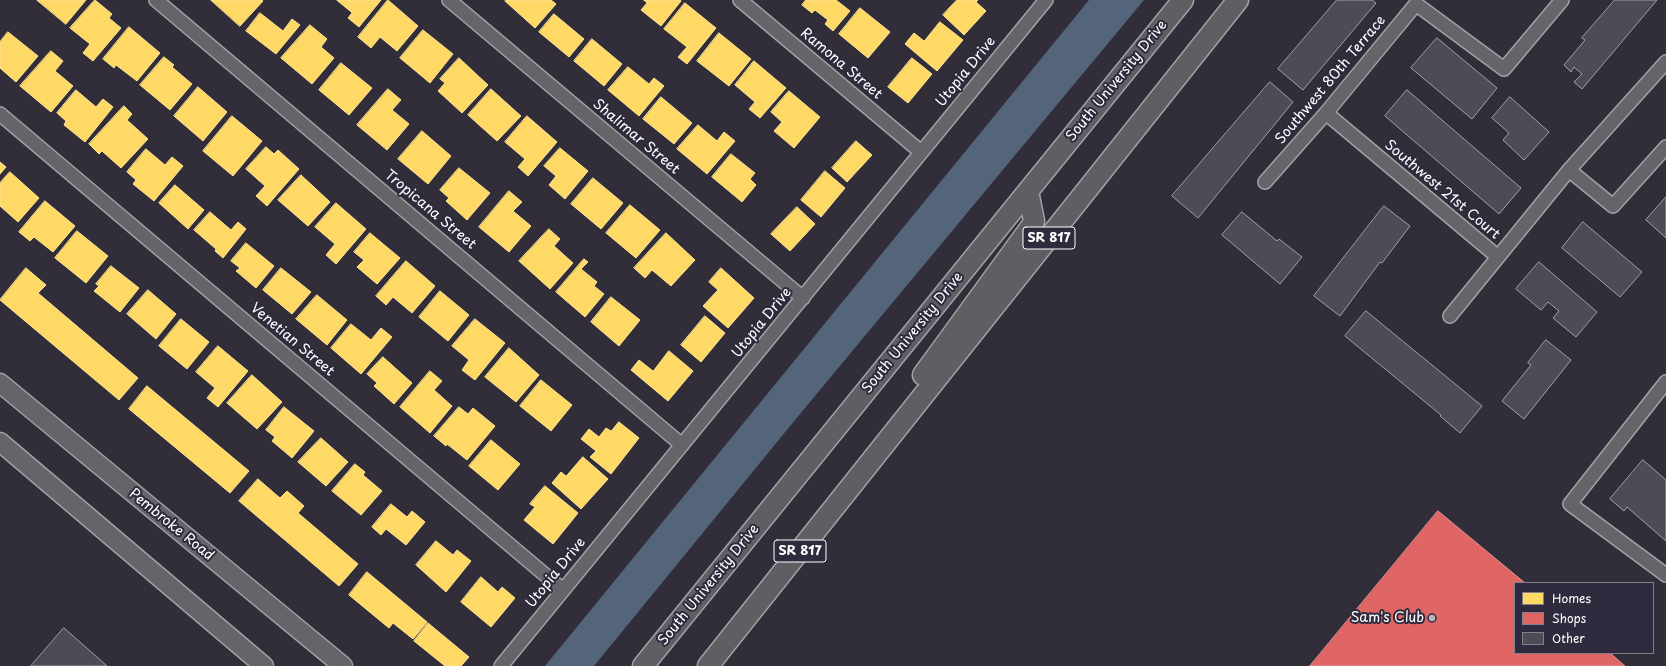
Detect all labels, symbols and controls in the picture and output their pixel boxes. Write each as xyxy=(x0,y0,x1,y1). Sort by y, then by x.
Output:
street label: Southwest 80th Terrace xyxy=(1272,12,1390,148)
street label: South University Drive xyxy=(1063,17,1171,145)
street label: Ramona Street xyxy=(797,25,885,103)
street label: Utopia Drive xyxy=(933,34,999,110)
street label: Shalimar Street xyxy=(589,96,683,178)
street label: Southwest 21st Court xyxy=(1381,137,1503,243)
street label: Tropicana Street xyxy=(381,167,479,253)
road number: SR 817 xyxy=(1023,227,1075,249)
street label: South University Drive xyxy=(859,269,967,397)
street label: Utopia Drive xyxy=(729,285,795,361)
street label: Venetian Street xyxy=(246,300,338,380)
street label: Pembroke Road xyxy=(125,486,217,564)
street label: South University Drive xyxy=(655,521,763,649)
street label: Utopia Drive xyxy=(523,535,589,611)
road number: SR 817 xyxy=(774,540,826,562)
legend xyxy=(1514,582,1654,654)
text: Homes xyxy=(1552,589,1591,607)
text: Shops xyxy=(1552,609,1586,627)
place label: Sam's Club xyxy=(1351,610,1424,626)
marker: Sam's Club xyxy=(1427,613,1437,623)
text: Other xyxy=(1552,629,1585,647)

